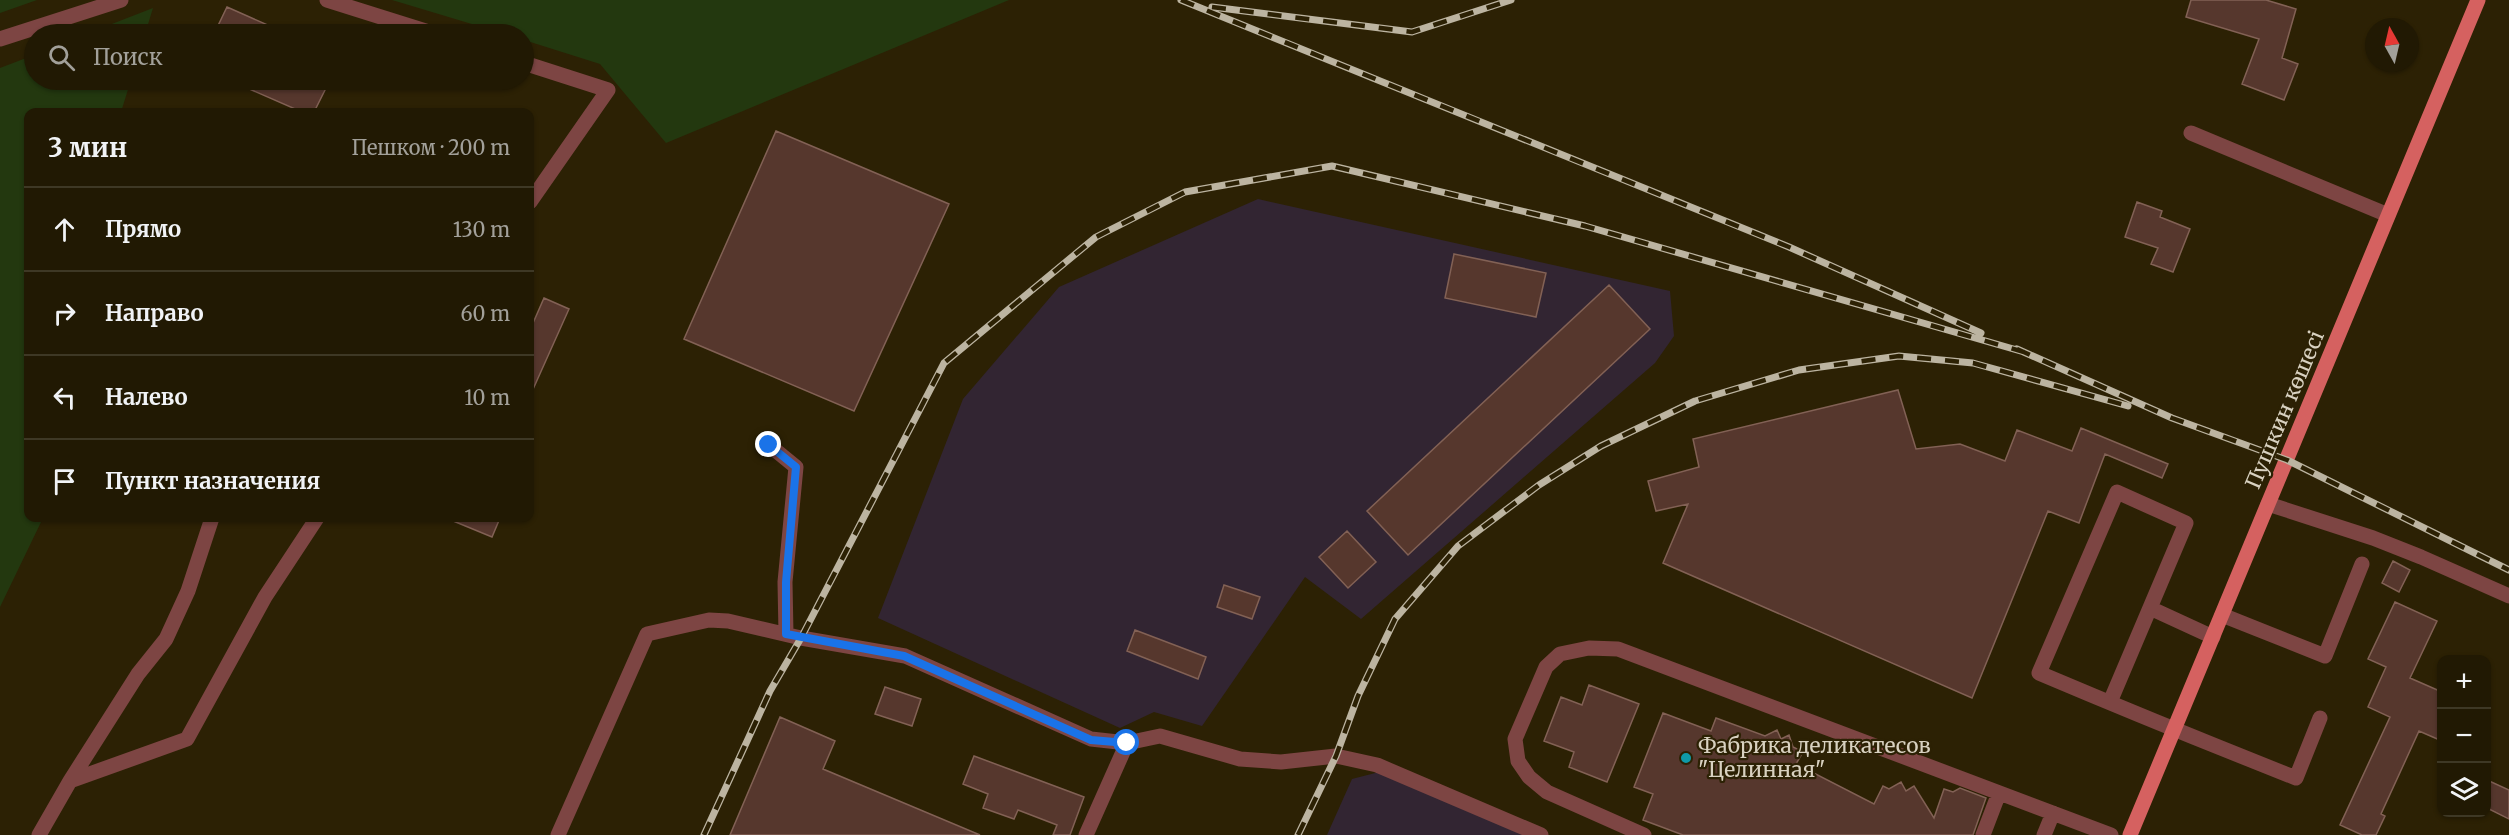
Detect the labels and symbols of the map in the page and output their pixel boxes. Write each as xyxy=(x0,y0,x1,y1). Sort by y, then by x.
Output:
north arrow xyxy=(2365,18,2419,72)
street label: Пушкин көшесі xyxy=(2239,326,2330,493)
route end xyxy=(755,431,781,457)
route start xyxy=(1113,729,1139,755)
place label: Фабрика деликатесов "Целинная" xyxy=(1698,732,1931,783)
marker: Фабрика деликатесов "Целинная" xyxy=(1679,751,1693,765)

